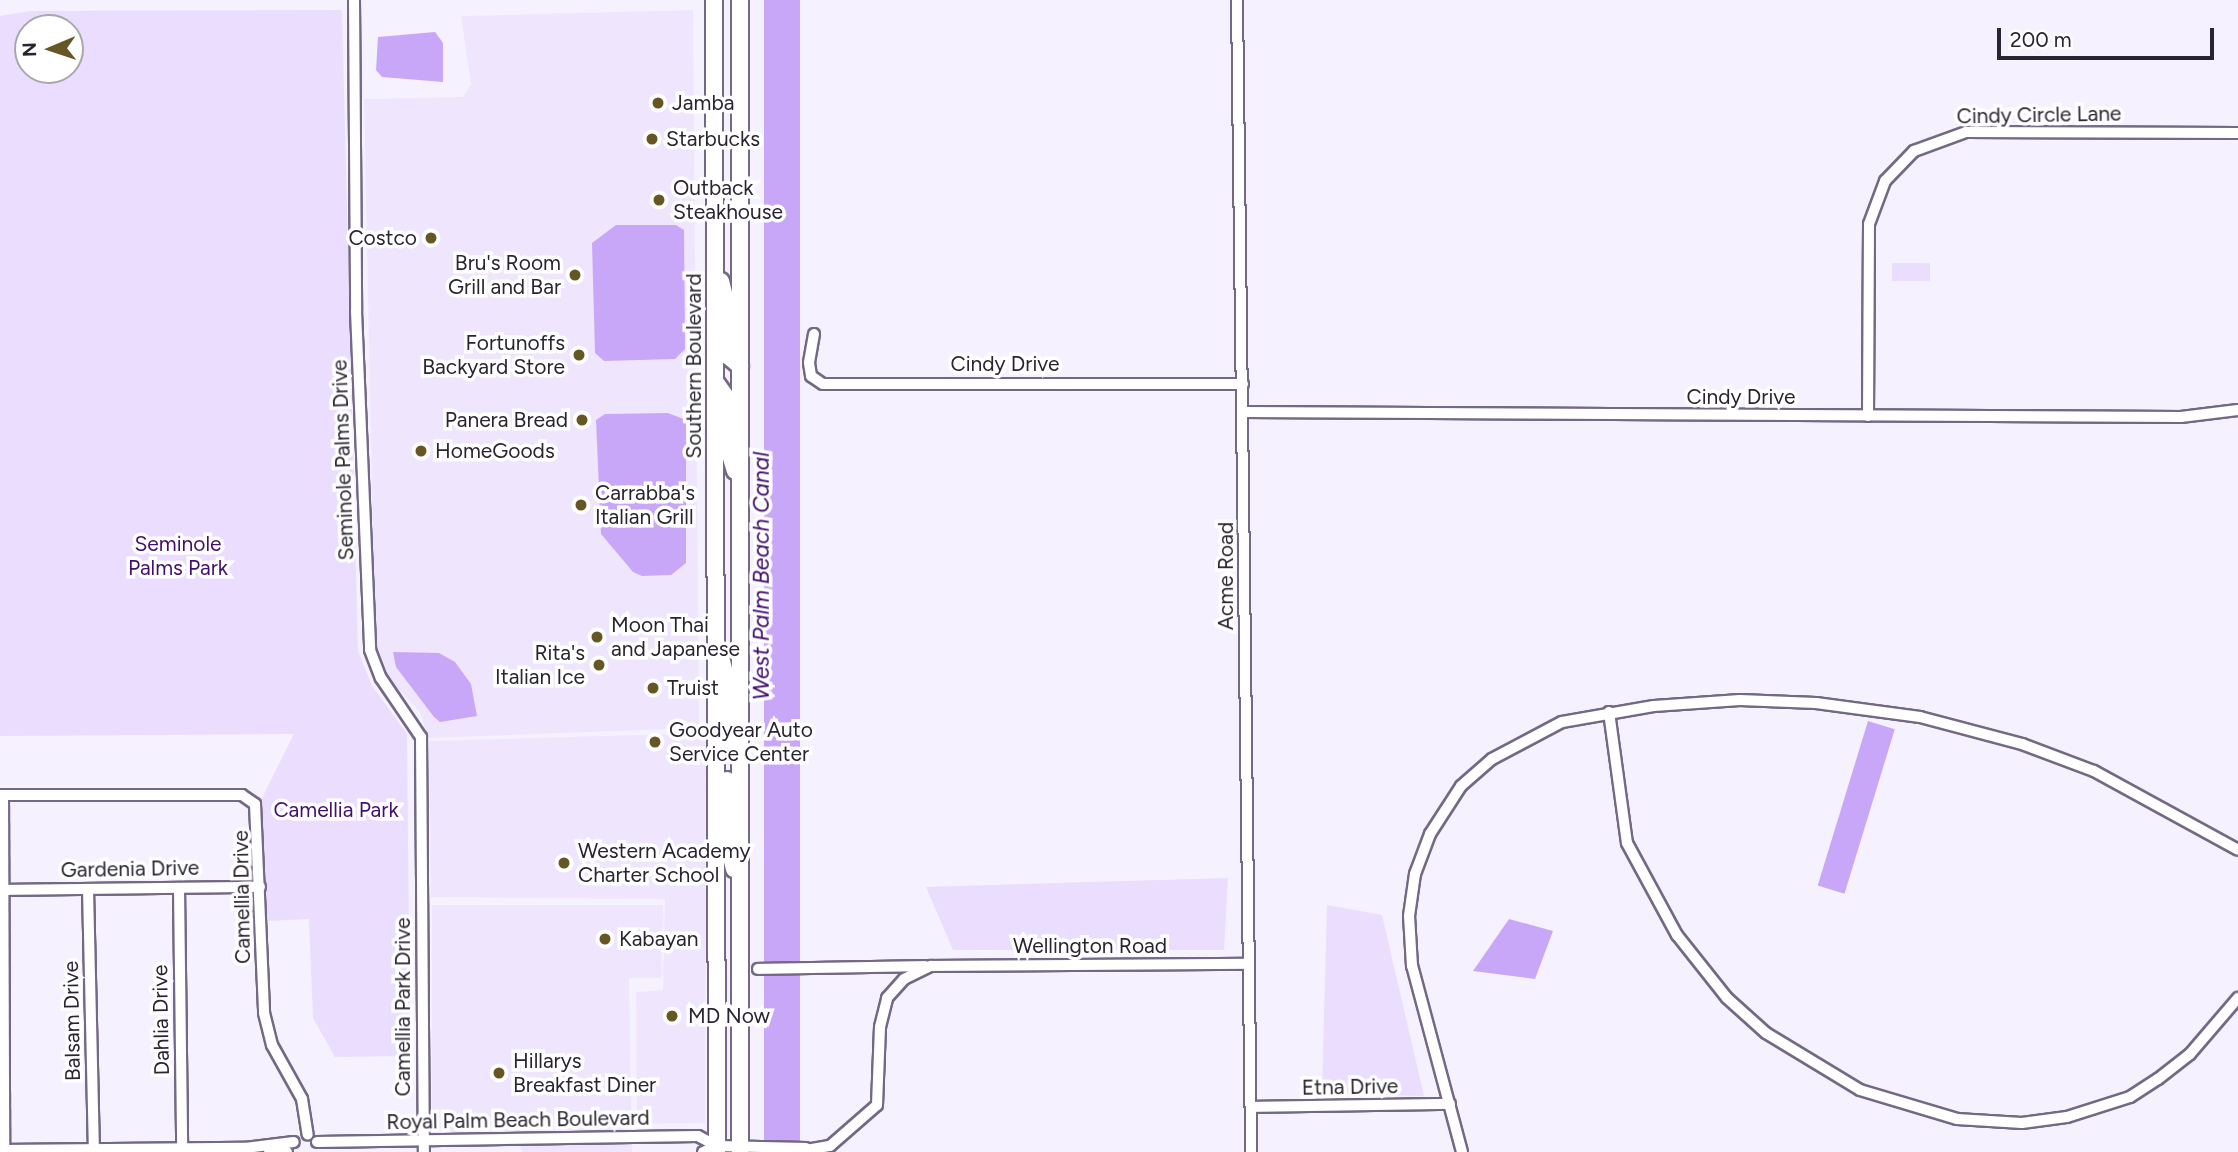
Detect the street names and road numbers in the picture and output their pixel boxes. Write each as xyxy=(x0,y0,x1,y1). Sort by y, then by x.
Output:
street label: Cindy Circle Lane xyxy=(1956,101,2122,129)
street label: Southern Boulevard xyxy=(681,273,707,459)
street label: Cindy Drive xyxy=(951,351,1059,377)
street label: Seminole Palms Drive xyxy=(327,359,359,561)
street label: Cindy Drive xyxy=(1687,384,1795,410)
street label: Acme Road xyxy=(1213,522,1239,630)
street label: Camellia Drive xyxy=(228,830,256,964)
street label: Gardenia Drive xyxy=(60,855,200,883)
street label: Camellia Park Drive xyxy=(390,918,416,1096)
street label: Wellington Road xyxy=(1013,933,1167,959)
street label: Balsam Drive xyxy=(58,961,86,1081)
street label: Dahlia Drive xyxy=(147,964,175,1076)
street label: Etna Drive xyxy=(1302,1074,1398,1100)
street label: Royal Palm Beach Boulevard xyxy=(386,1105,650,1135)

